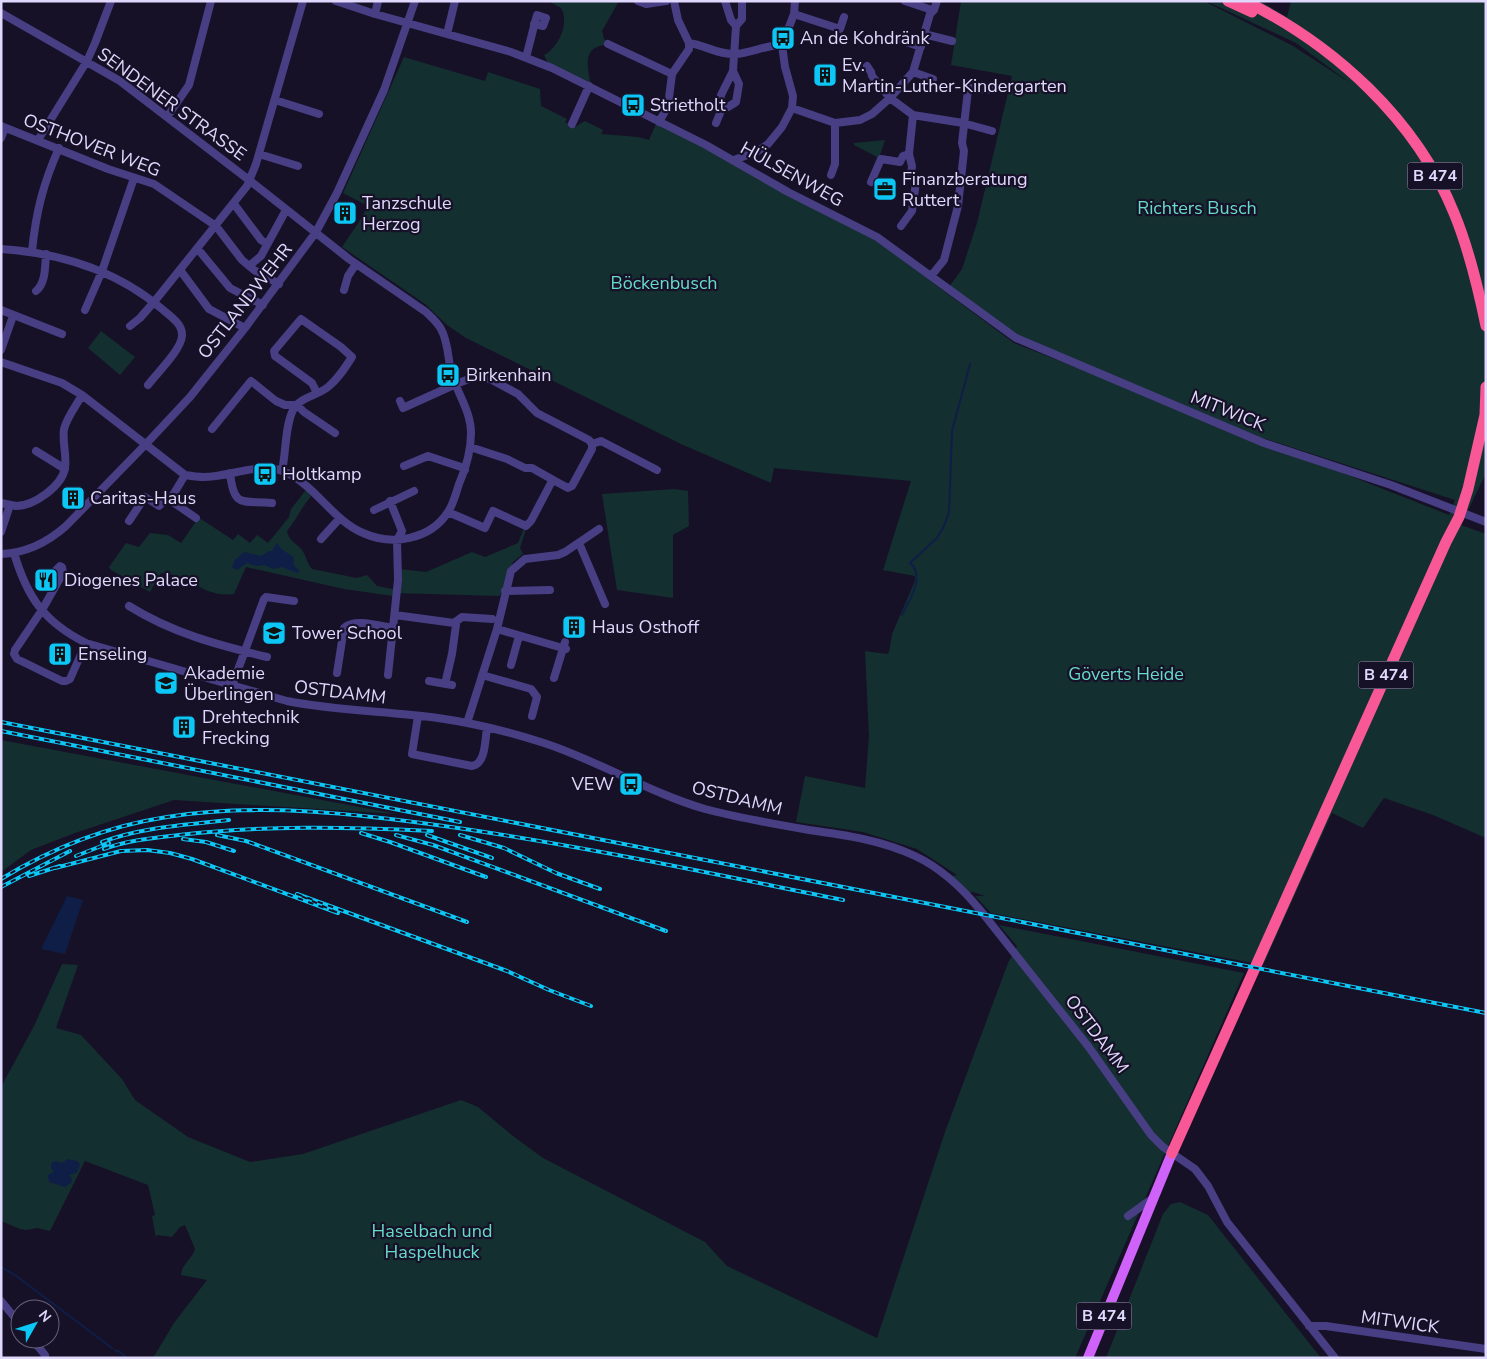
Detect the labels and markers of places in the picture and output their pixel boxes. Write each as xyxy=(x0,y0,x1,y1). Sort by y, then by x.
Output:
bus stop icon: An de Kohdränk xyxy=(770,25,796,51)
place label: An de Kohdränk xyxy=(800,26,931,50)
place label: Ev. Martin-Luther-Kindergarten xyxy=(842,53,1067,98)
building icon: Ev. Martin-Luther-Kindergarten xyxy=(812,62,838,88)
bus stop icon: Strietholt xyxy=(620,92,646,118)
place label: Strietholt xyxy=(650,93,726,117)
place label: Finanzberatung Ruttert xyxy=(902,167,1028,212)
office icon: Finanzberatung Ruttert xyxy=(872,176,898,202)
place label: Tanzschule Herzog xyxy=(362,191,452,236)
building icon: Tanzschule Herzog xyxy=(332,200,358,226)
bus stop icon: Birkenhain xyxy=(435,362,461,388)
place label: Birkenhain xyxy=(466,363,552,387)
bus stop icon: Holtkamp xyxy=(252,461,278,487)
place label: Holtkamp xyxy=(282,462,362,486)
building icon: Caritas-Haus xyxy=(60,485,86,511)
place label: Caritas-Haus xyxy=(90,486,196,510)
restaurant icon: Diogenes Palace xyxy=(33,567,59,593)
place label: Diogenes Palace xyxy=(64,568,198,592)
building icon: Haus Osthoff xyxy=(561,614,587,640)
place label: Haus Osthoff xyxy=(592,615,700,639)
school or university icon: Tower School xyxy=(261,620,287,646)
place label: Tower School xyxy=(292,621,403,645)
building icon: Enseling xyxy=(47,641,73,667)
place label: Enseling xyxy=(78,642,147,666)
place label: Akademie Überlingen xyxy=(184,661,274,706)
school or university icon: Akademie Überlingen xyxy=(153,670,179,696)
place label: Drehtechnik Frecking xyxy=(202,705,300,750)
building icon: Drehtechnik Frecking xyxy=(171,714,197,740)
bus stop icon: VEW xyxy=(618,771,644,797)
place label: VEW xyxy=(570,772,614,796)

